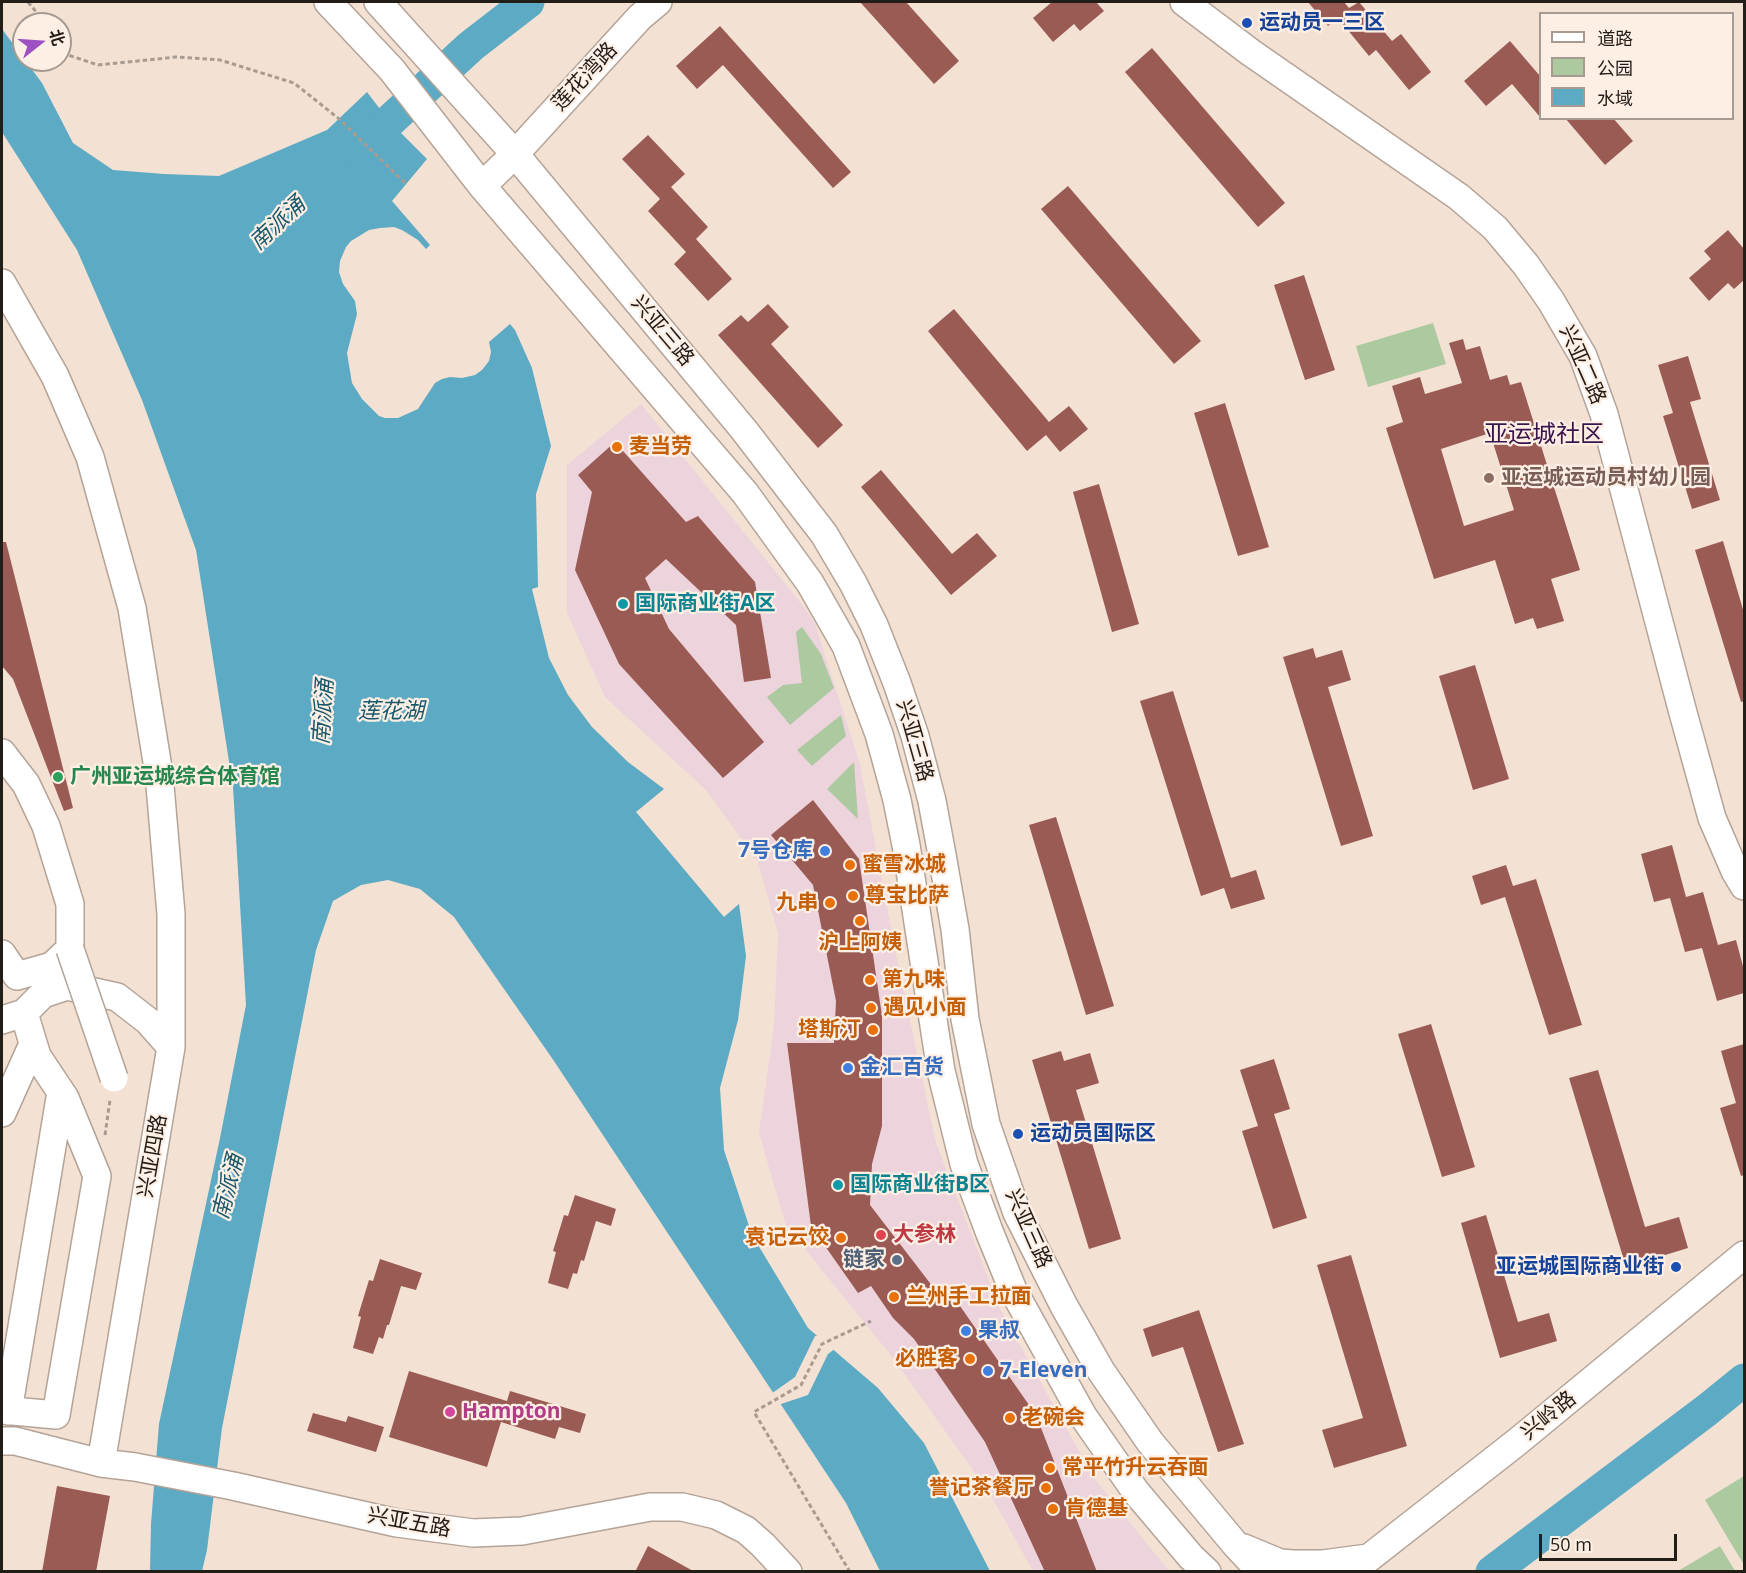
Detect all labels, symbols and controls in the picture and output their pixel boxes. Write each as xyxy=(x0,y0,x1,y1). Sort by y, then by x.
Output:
place label: 运动员一三区 xyxy=(1259,10,1385,36)
north arrow xyxy=(12,12,72,72)
legend xyxy=(1539,12,1734,120)
marker: 运动员一三区 xyxy=(1240,16,1254,30)
text: 北 xyxy=(44,26,70,48)
text: 道路 xyxy=(1597,26,1633,50)
street label: 莲花湾路 xyxy=(547,38,623,116)
text: 公园 xyxy=(1597,56,1633,80)
text: 水域 xyxy=(1597,86,1633,110)
water label: 南派涌 xyxy=(245,192,311,256)
street label: 兴亚三路 xyxy=(625,291,699,371)
street label: 兴亚二路 xyxy=(1553,322,1611,408)
district label: 亚运城社区 xyxy=(1484,421,1604,449)
place label: 麦当劳 xyxy=(629,434,692,460)
marker: 麦当劳 xyxy=(610,440,624,454)
place label: 亚运城运动员村幼儿园 xyxy=(1501,465,1711,491)
marker: 亚运城运动员村幼儿园 xyxy=(1482,471,1496,485)
place label: 国际商业街A区 xyxy=(635,591,775,617)
marker: 国际商业街A区 xyxy=(616,597,630,611)
water label: 南派涌 xyxy=(309,678,339,746)
street label: 兴亚三路 xyxy=(890,697,938,785)
water label: 莲花湖 xyxy=(358,699,424,725)
place label: 广州亚运城综合体育馆 xyxy=(70,764,280,790)
marker: 广州亚运城综合体育馆 xyxy=(51,770,65,784)
place label: 7号仓库 xyxy=(738,838,813,864)
marker: 7号仓库 xyxy=(818,844,832,858)
place label: 蜜雪冰城 xyxy=(862,852,946,878)
marker: 蜜雪冰城 xyxy=(843,858,857,872)
place label: 尊宝比萨 xyxy=(865,883,949,909)
marker: 尊宝比萨 xyxy=(846,889,860,903)
place label: 九串 xyxy=(776,890,818,916)
marker: 九串 xyxy=(823,896,837,910)
marker: 沪上阿姨 xyxy=(853,914,867,928)
place label: 沪上阿姨 xyxy=(818,930,902,956)
place label: 第九味 xyxy=(882,967,945,993)
marker: 第九味 xyxy=(863,973,877,987)
place label: 遇见小面 xyxy=(883,995,967,1021)
marker: 遇见小面 xyxy=(864,1001,878,1015)
place label: 塔斯汀 xyxy=(798,1017,861,1043)
marker: 塔斯汀 xyxy=(866,1023,880,1037)
place label: 金汇百货 xyxy=(860,1055,944,1081)
marker: 金汇百货 xyxy=(841,1061,855,1075)
street label: 兴亚四路 xyxy=(133,1112,173,1200)
place label: 运动员国际区 xyxy=(1030,1121,1156,1147)
marker: 运动员国际区 xyxy=(1011,1127,1025,1141)
water label: 南派涌 xyxy=(208,1152,250,1222)
place label: 国际商业街B区 xyxy=(850,1172,990,1198)
marker: 国际商业街B区 xyxy=(831,1178,845,1192)
street label: 兴亚三路 xyxy=(999,1186,1057,1272)
place label: 大参林 xyxy=(893,1222,956,1248)
place label: 袁记云饺 xyxy=(745,1225,829,1251)
marker: 大参林 xyxy=(874,1228,888,1242)
marker: 袁记云饺 xyxy=(834,1231,848,1245)
place label: 链家 xyxy=(843,1247,885,1273)
marker: 链家 xyxy=(890,1253,904,1267)
place label: 亚运城国际商业街 xyxy=(1496,1254,1664,1280)
marker: 亚运城国际商业街 xyxy=(1669,1260,1683,1274)
place label: 兰州手工拉面 xyxy=(906,1284,1032,1310)
marker: 兰州手工拉面 xyxy=(887,1290,901,1304)
place label: 果叔 xyxy=(978,1318,1020,1344)
marker: 果叔 xyxy=(959,1324,973,1338)
place label: 必胜客 xyxy=(895,1346,958,1372)
marker: 必胜客 xyxy=(963,1352,977,1366)
place label: 7-Eleven xyxy=(1000,1358,1087,1384)
marker: 7-Eleven xyxy=(981,1364,995,1378)
street label: 兴岭路 xyxy=(1517,1386,1581,1446)
place label: Hampton xyxy=(462,1399,561,1425)
marker: Hampton xyxy=(443,1405,457,1419)
place label: 老碗会 xyxy=(1022,1405,1085,1431)
marker: 老碗会 xyxy=(1003,1411,1017,1425)
place label: 常平竹升云吞面 xyxy=(1062,1455,1209,1481)
marker: 常平竹升云吞面 xyxy=(1043,1461,1057,1475)
place label: 誉记茶餐厅 xyxy=(929,1475,1034,1501)
marker: 誉记茶餐厅 xyxy=(1039,1481,1053,1495)
place label: 肯德基 xyxy=(1065,1496,1128,1522)
marker: 肯德基 xyxy=(1046,1502,1060,1516)
street label: 兴亚五路 xyxy=(365,1503,453,1543)
scale bar xyxy=(1542,1522,1680,1560)
text: 50 m xyxy=(1550,1532,1592,1556)

